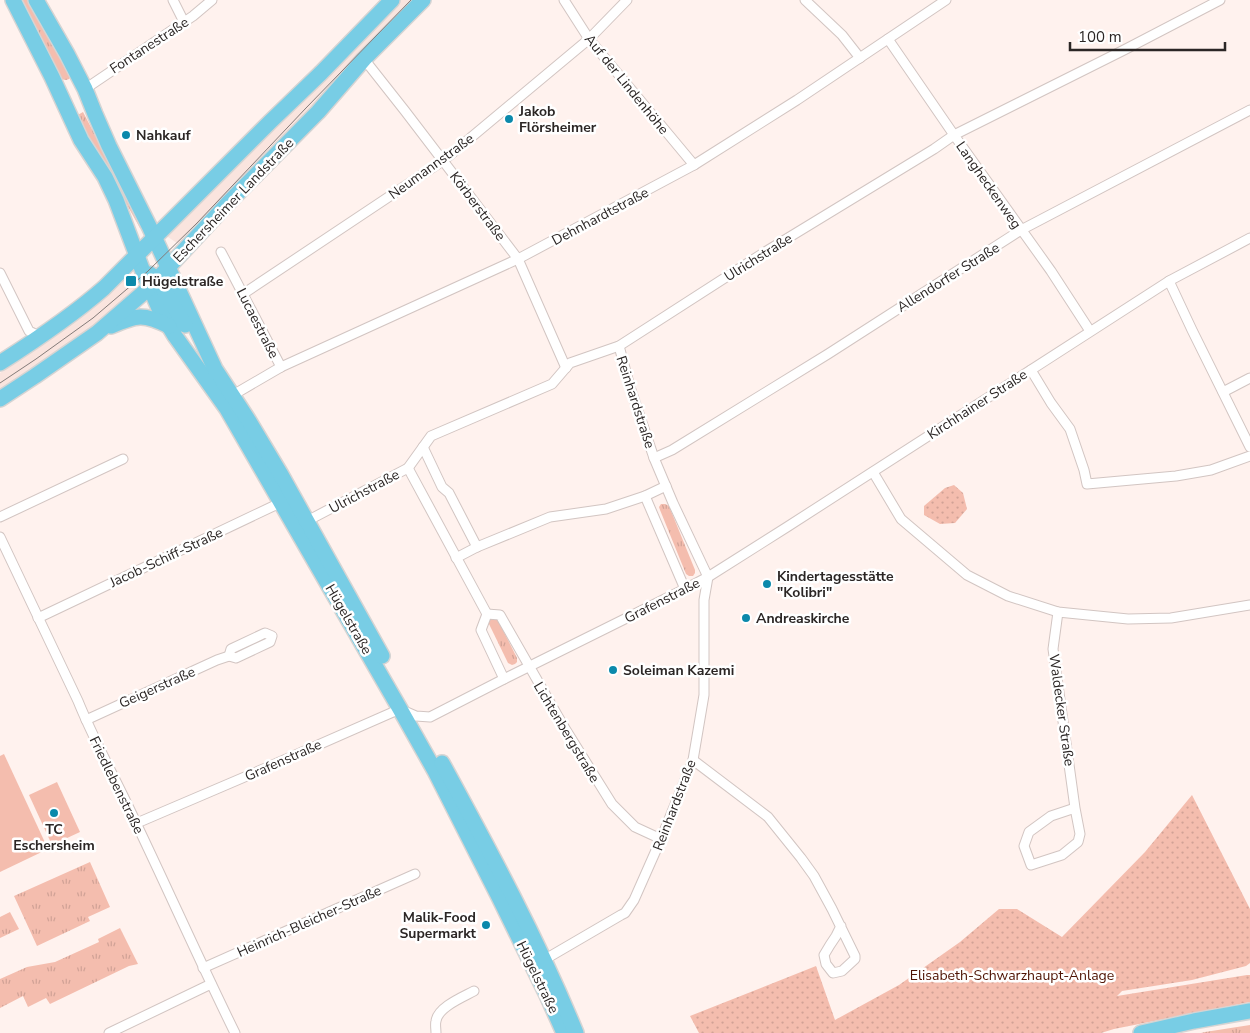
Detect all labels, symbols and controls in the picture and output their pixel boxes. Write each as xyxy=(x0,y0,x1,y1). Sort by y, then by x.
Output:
street label: Fontanestraße xyxy=(106,13,193,78)
scale bar xyxy=(1070,20,1225,52)
text: 100 m xyxy=(1078,27,1122,47)
street label: Auf der Lindenhöhe xyxy=(580,30,673,138)
place label: Jakob Flörsheimer xyxy=(518,102,597,137)
marker: Jakob Flörsheimer xyxy=(503,113,515,125)
place label: Nahkauf xyxy=(136,126,192,145)
marker: Nahkauf xyxy=(120,129,132,141)
street label: Neumannstraße xyxy=(385,129,478,204)
street label: Eschersheimer Landstraße xyxy=(169,134,298,267)
street label: Langheckenweg xyxy=(951,138,1026,233)
street label: Körberstraße xyxy=(445,168,510,245)
street label: Dehnhardtstraße xyxy=(548,183,652,250)
street label: Ulrichstraße xyxy=(721,229,796,286)
street label: Allendorfer Straße xyxy=(893,238,1003,317)
place label: Hügelstraße xyxy=(142,272,224,291)
marker: Hügelstraße xyxy=(124,274,138,288)
street label: Lucaestraße xyxy=(232,285,283,362)
street label: Reinhardstraße xyxy=(612,353,659,451)
street label: Kirchhainer Straße xyxy=(924,365,1031,444)
street label: Ulrichstraße xyxy=(326,465,403,518)
street label: Jacob-Schiff-Straße xyxy=(106,523,226,592)
place label: Kindertagesstätte "Kolibri" xyxy=(777,567,894,602)
street label: Grafenstraße xyxy=(621,573,703,628)
marker: Kindertagesstätte "Kolibri" xyxy=(761,578,773,590)
street label: Hügelstraße xyxy=(321,581,376,658)
place label: Andreaskirche xyxy=(756,609,850,628)
marker: Andreaskirche xyxy=(740,612,752,624)
street label: Waldecker Straße xyxy=(1044,653,1079,767)
place label: Soleiman Kazemi xyxy=(623,661,734,680)
street label: Geigerstraße xyxy=(116,662,198,713)
marker: Soleiman Kazemi xyxy=(607,664,619,676)
street label: Lichtenbergstraße xyxy=(529,678,604,786)
street label: Friedlebenstraße xyxy=(85,733,148,837)
street label: Grafenstraße xyxy=(242,735,325,786)
street label: Reinhardstraße xyxy=(648,757,701,854)
marker: TC Eschersheim xyxy=(48,807,60,819)
place label: TC Eschersheim xyxy=(13,820,95,855)
street label: Heinrich-Bleicher-Straße xyxy=(234,881,384,962)
place label: Malik-Food Supermarkt xyxy=(399,908,477,943)
marker: Malik-Food Supermarkt xyxy=(480,919,492,931)
street label: Hügelstraße xyxy=(512,938,563,1017)
park label: Elisabeth-Schwarzhaupt-Anlage xyxy=(910,966,1114,985)

